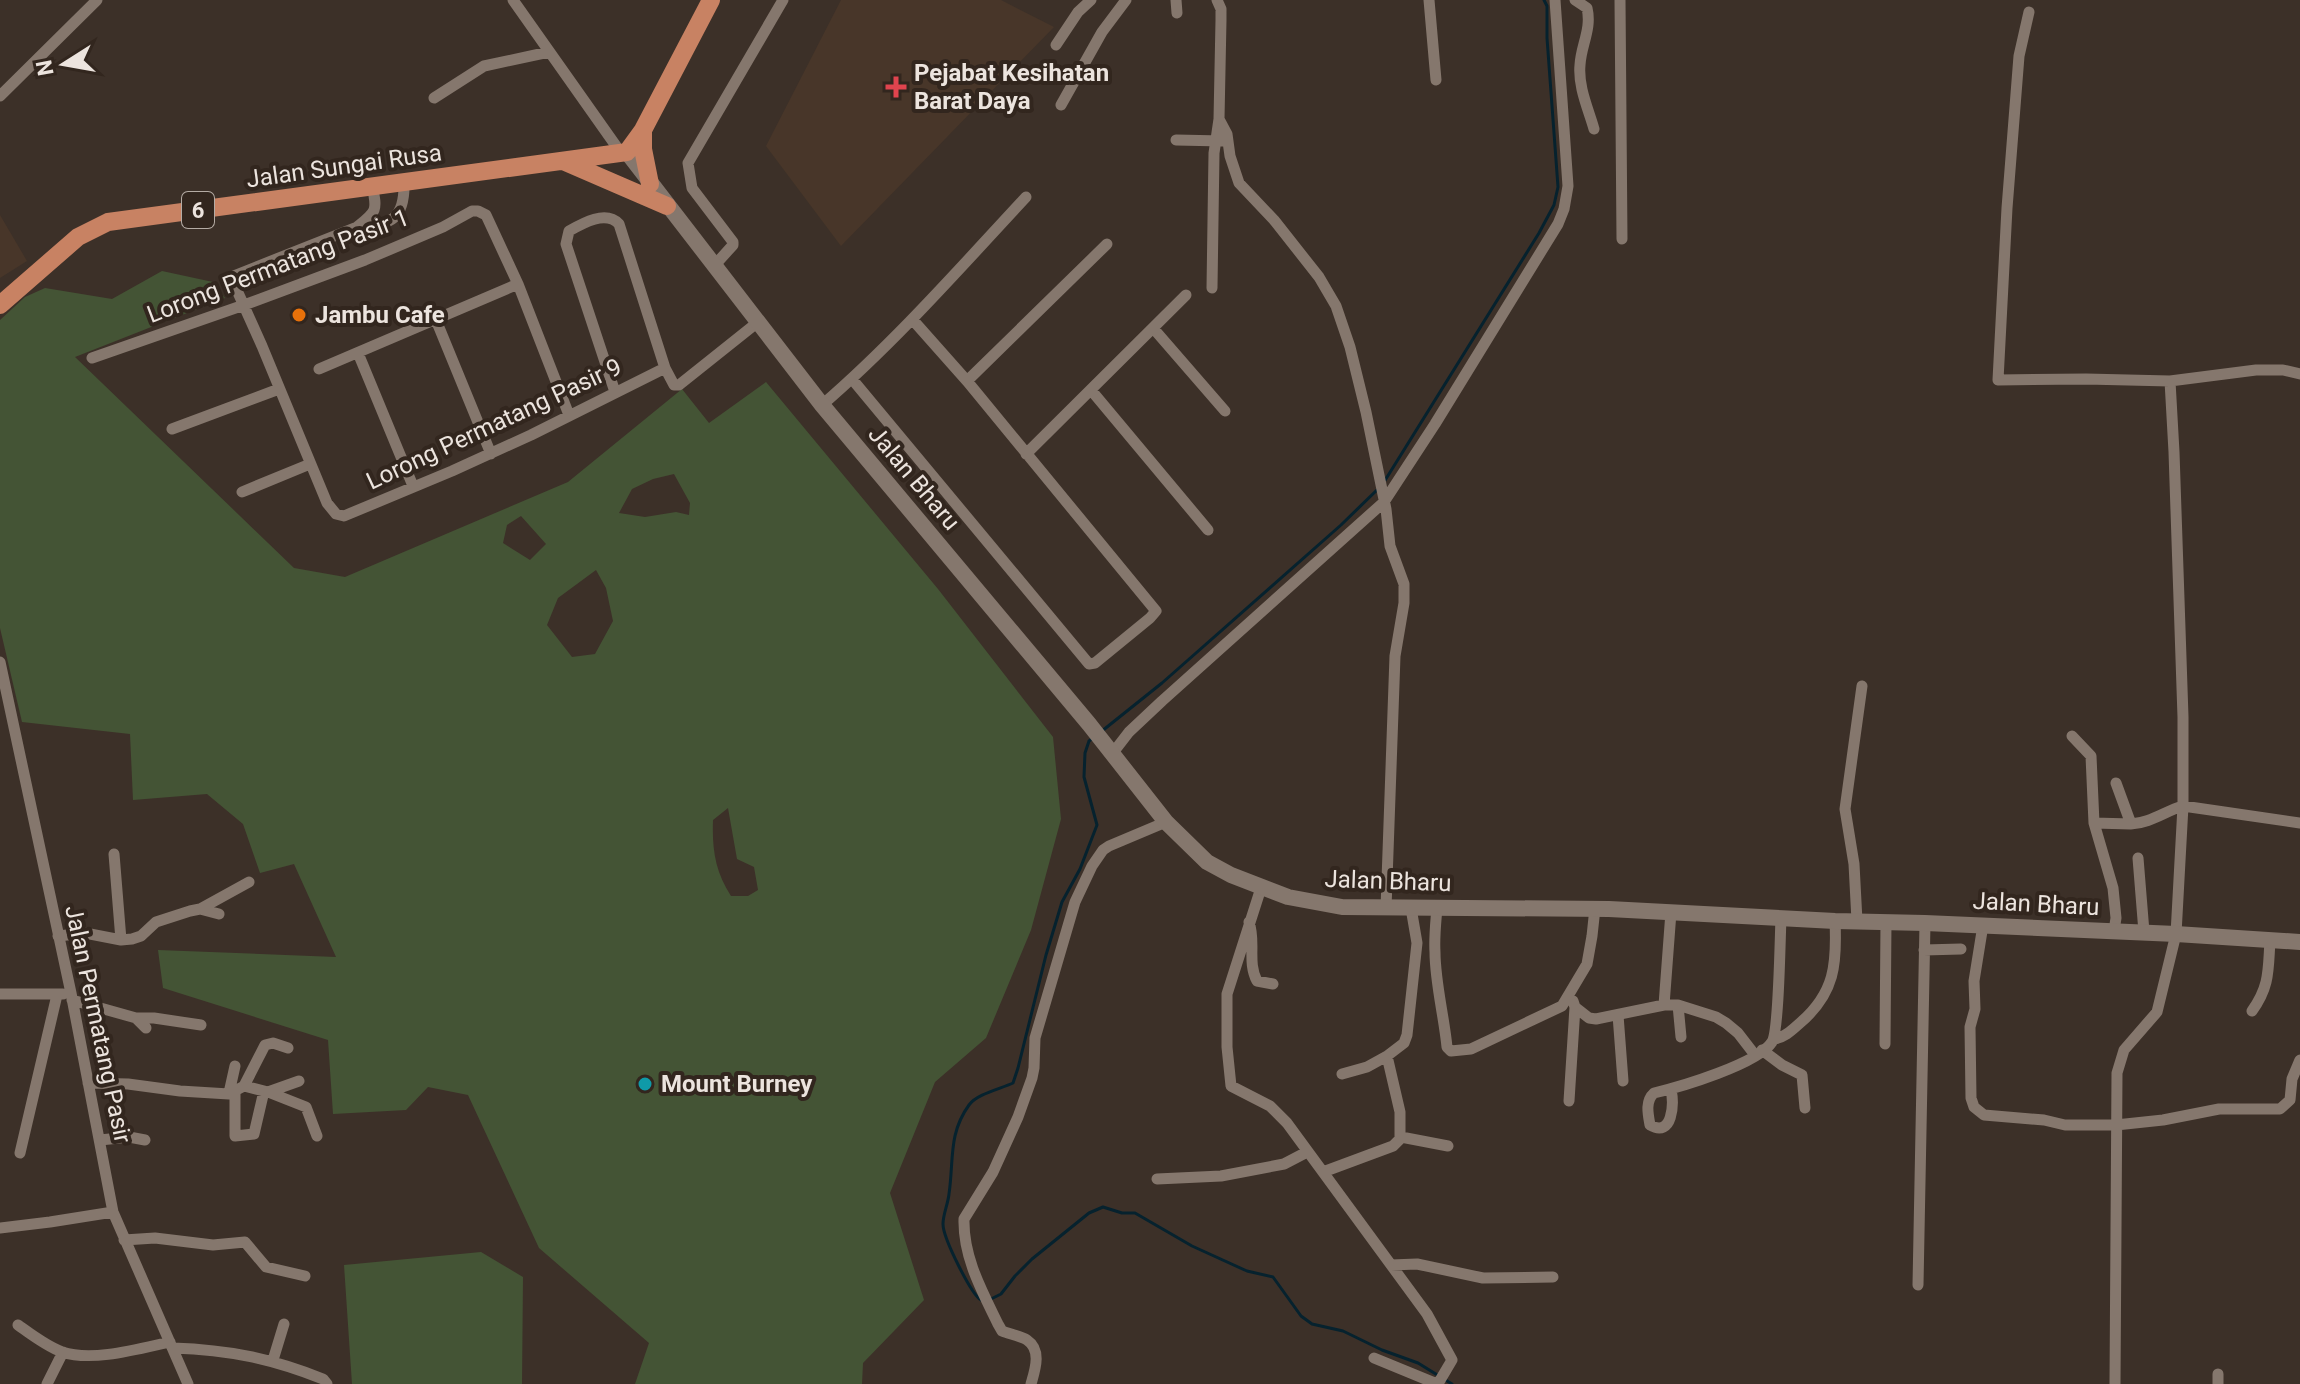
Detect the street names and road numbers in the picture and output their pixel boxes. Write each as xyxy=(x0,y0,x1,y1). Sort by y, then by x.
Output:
street label: Jalan Sungai Rusa xyxy=(245,138,443,194)
road number: 6 xyxy=(182,192,214,228)
street label: Lorong Permatang Pasir 1 xyxy=(143,203,413,329)
street label: Lorong Permatang Pasir 9 xyxy=(362,353,626,495)
street label: Jalan Bharu xyxy=(862,420,966,536)
street label: Jalan Bharu xyxy=(1324,865,1452,897)
street label: Jalan Bharu xyxy=(1972,887,2100,921)
street label: Jalan Permatang Pasir xyxy=(59,903,137,1145)

